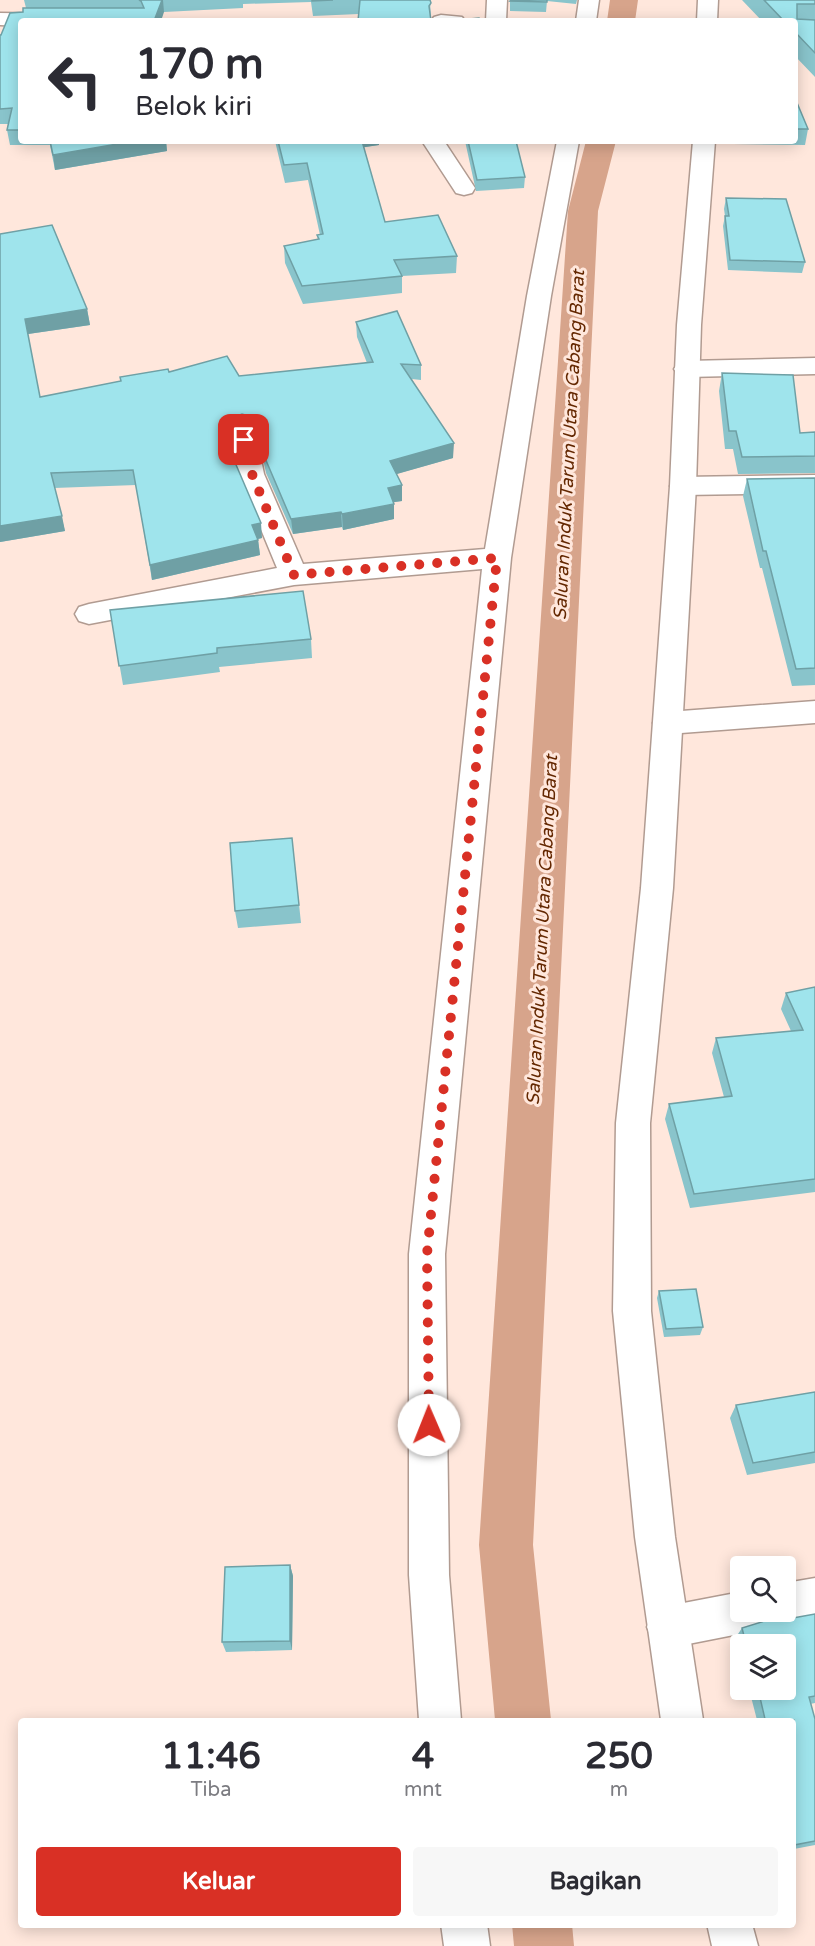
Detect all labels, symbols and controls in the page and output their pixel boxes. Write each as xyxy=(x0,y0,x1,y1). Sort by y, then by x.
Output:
text: 170 m xyxy=(135,39,264,90)
icon: left xyxy=(36,42,114,120)
text: Belok kiri xyxy=(135,90,252,123)
water label: Saluran Induk Tarum Utara Cabang Barat xyxy=(549,267,589,620)
pin xyxy=(218,414,269,465)
icon: arrive xyxy=(227,423,260,456)
water label: Saluran Induk Tarum Utara Cabang Barat xyxy=(522,752,562,1105)
position arrow xyxy=(397,1393,461,1457)
map controls xyxy=(730,1556,796,1700)
button: search xyxy=(730,1556,796,1622)
button: layers xyxy=(730,1634,796,1700)
text: 11:46 xyxy=(161,1735,261,1778)
text: 4 xyxy=(412,1735,434,1778)
text: 250 xyxy=(585,1735,653,1778)
text: Tiba xyxy=(191,1778,231,1802)
text: mnt xyxy=(404,1778,442,1802)
text: m xyxy=(610,1778,628,1802)
button: Keluar xyxy=(36,1847,401,1916)
button: Bagikan xyxy=(413,1847,778,1916)

